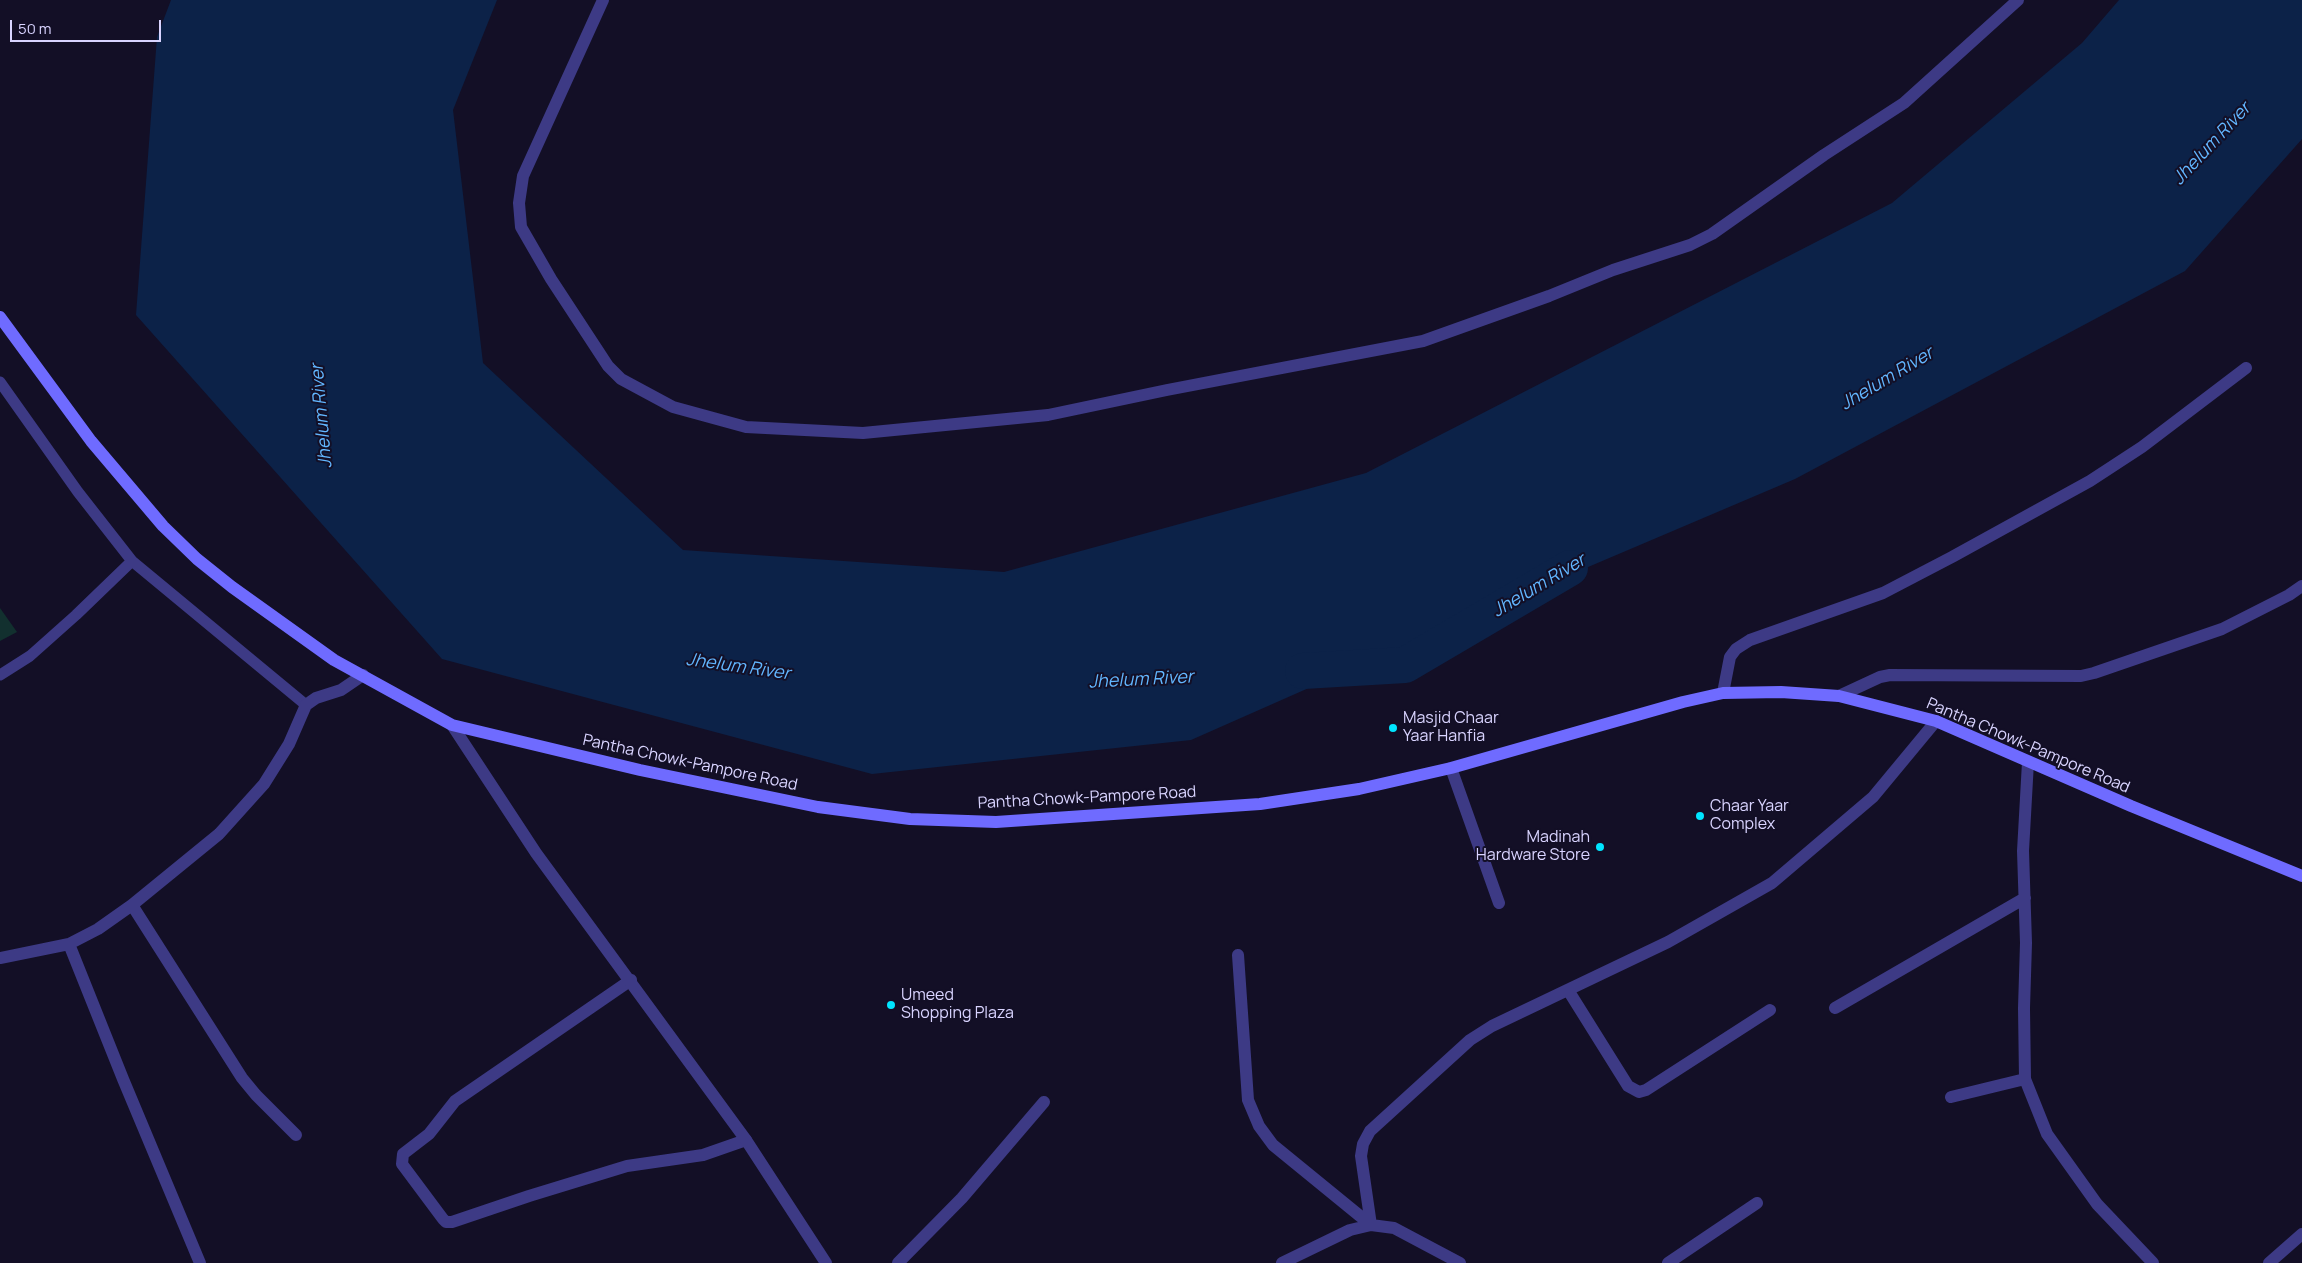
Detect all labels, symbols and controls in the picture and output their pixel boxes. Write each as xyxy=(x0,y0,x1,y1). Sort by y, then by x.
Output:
scale bar xyxy=(12,10,164,42)
text: 50 m xyxy=(18,18,52,39)
water label: Jhelum River xyxy=(2168,98,2256,190)
water label: Jhelum River xyxy=(1837,343,1937,415)
water label: Jhelum River xyxy=(307,363,337,469)
water label: Jhelum River xyxy=(1489,550,1589,622)
water label: Jhelum River xyxy=(685,649,791,685)
water label: Jhelum River xyxy=(1088,666,1194,694)
street label: Pantha Chowk-Pampore Road xyxy=(1923,694,2133,798)
place label: Masjid Chaar Yaar Hanfia xyxy=(1403,709,1499,747)
marker: Masjid Chaar Yaar Hanfia xyxy=(1387,722,1399,734)
street label: Pantha Chowk-Pampore Road xyxy=(581,731,799,795)
street label: Pantha Chowk-Pampore Road xyxy=(977,783,1197,813)
place label: Chaar Yaar Complex xyxy=(1710,797,1789,835)
marker: Chaar Yaar Complex xyxy=(1694,810,1706,822)
place label: Madinah Hardware Store xyxy=(1476,828,1590,866)
marker: Madinah Hardware Store xyxy=(1594,841,1606,853)
place label: Umeed Shopping Plaza xyxy=(901,986,1014,1024)
marker: Umeed Shopping Plaza xyxy=(885,999,897,1011)

